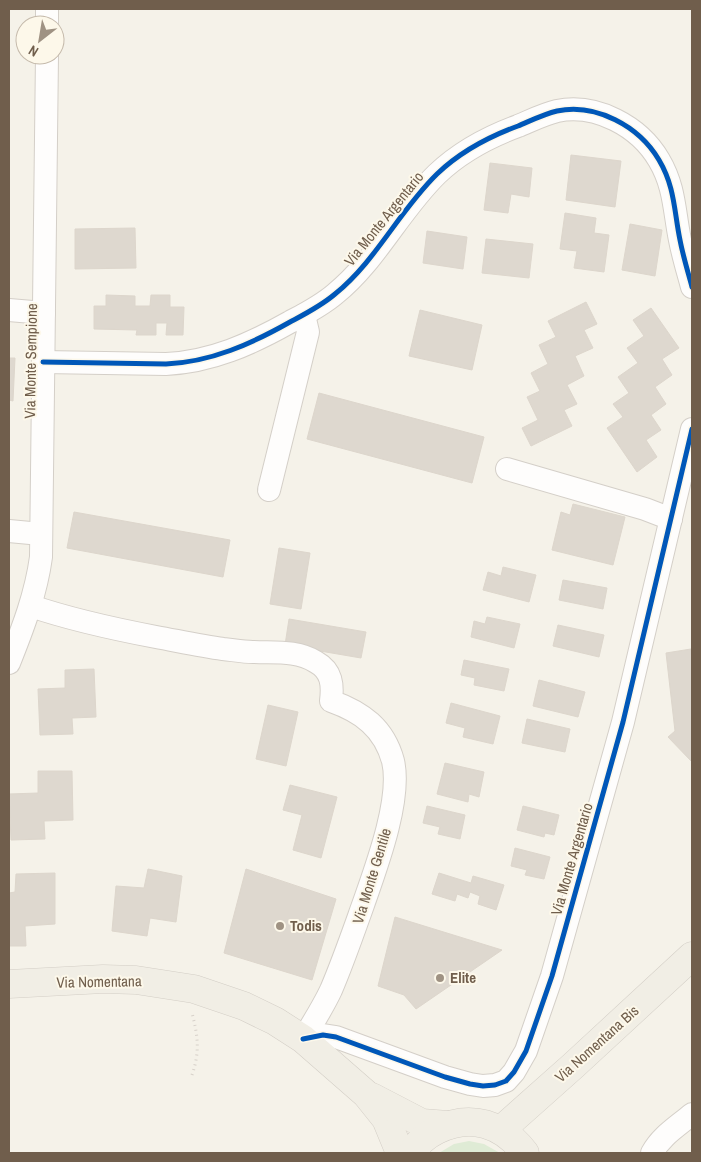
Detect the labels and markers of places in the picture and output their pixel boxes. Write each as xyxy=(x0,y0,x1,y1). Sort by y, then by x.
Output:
place label: Todis xyxy=(290,915,322,936)
marker: Todis xyxy=(274,920,286,932)
place label: Elite xyxy=(450,967,476,988)
marker: Elite xyxy=(434,972,446,984)

